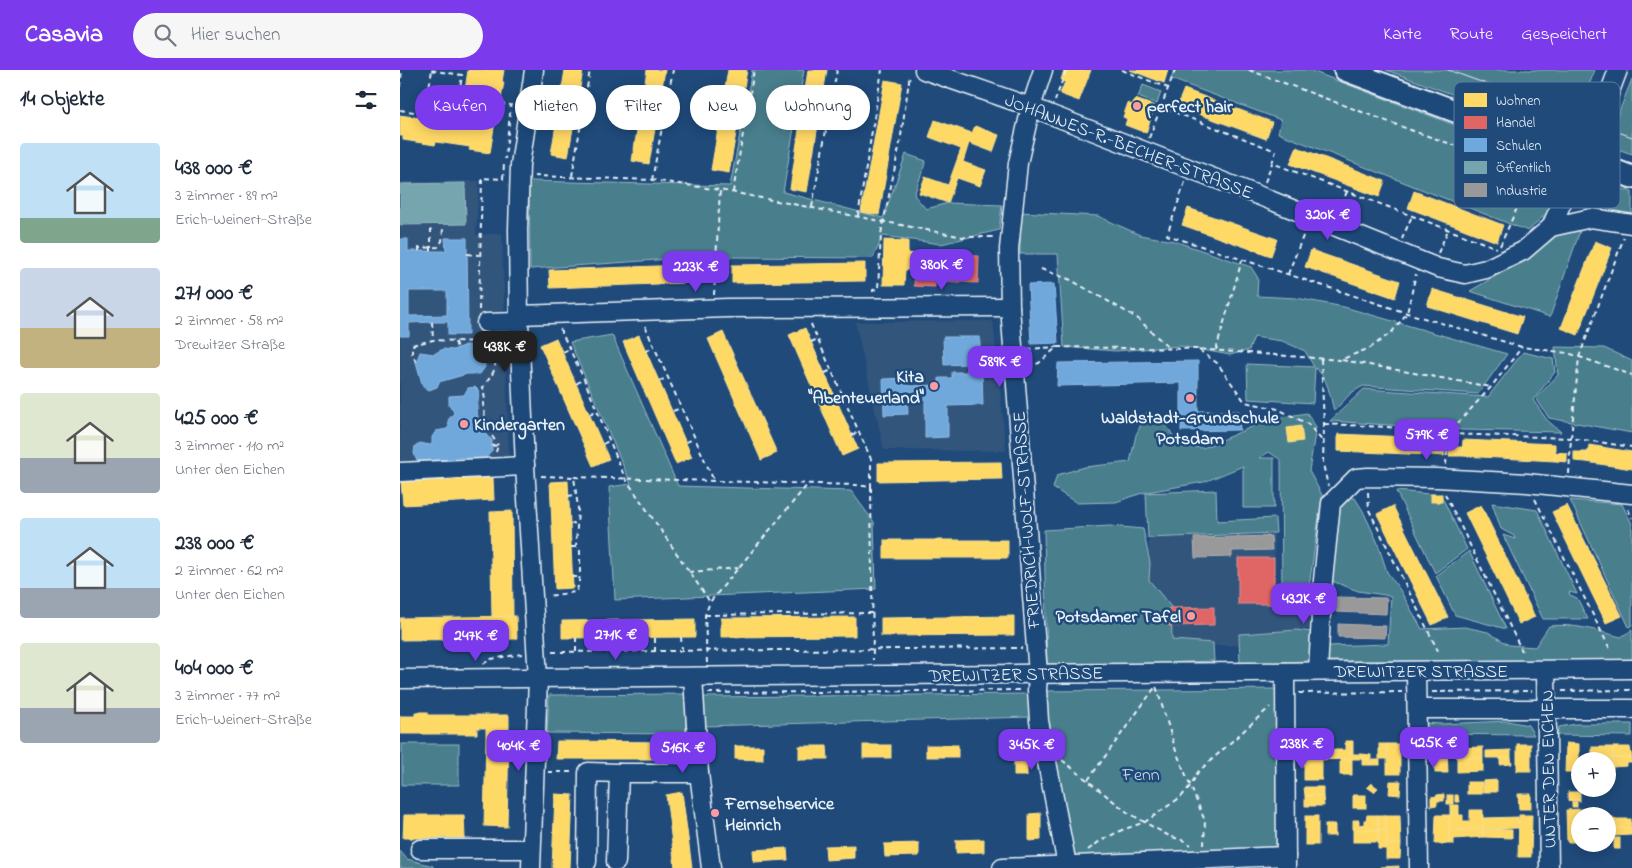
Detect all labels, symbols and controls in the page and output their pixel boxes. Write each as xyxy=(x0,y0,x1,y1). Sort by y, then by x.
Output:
search box xyxy=(133,13,483,58)
text: Casavia xyxy=(25,18,103,53)
icon: search xyxy=(151,21,179,49)
text: Hier suchen xyxy=(191,22,280,49)
text: Karte xyxy=(1383,22,1421,48)
text: Route xyxy=(1449,22,1493,48)
text: Gespeichert xyxy=(1521,22,1607,48)
legend xyxy=(1454,82,1620,208)
text: 14 Objekte xyxy=(20,85,104,115)
chip: Kaufen xyxy=(415,85,505,130)
chip: Mieten xyxy=(515,85,596,130)
chip: Filter xyxy=(606,85,680,130)
chip: Neu xyxy=(690,85,756,130)
chip: Wohnung xyxy=(766,85,870,130)
icon: filters xyxy=(352,86,380,114)
street label: JOHANNES-R.-BECHER-STRASSE xyxy=(1000,88,1256,207)
text: Wohnen xyxy=(1496,91,1541,112)
place label: perfect hair xyxy=(1147,95,1233,121)
marker: perfect hair xyxy=(1131,100,1143,112)
text: Handel xyxy=(1496,113,1535,134)
text: Schulen xyxy=(1496,136,1541,157)
text: 438 000 € xyxy=(175,154,253,184)
text: Öffentlich xyxy=(1496,158,1551,179)
icon: home xyxy=(60,163,120,223)
text: Industrie xyxy=(1496,181,1548,202)
text: 3 Zimmer · 89 m² xyxy=(175,184,278,208)
pin: 320K € xyxy=(1287,198,1369,241)
text: 320K € xyxy=(1306,203,1350,227)
text: Erich-Weinert-Straße xyxy=(175,208,312,232)
pin: 380K € xyxy=(901,248,983,291)
pin: 223K € xyxy=(655,250,737,293)
text: 380K € xyxy=(921,253,963,277)
text: 223K € xyxy=(673,255,719,279)
text: 271 000 € xyxy=(175,279,253,309)
icon: home xyxy=(60,288,120,348)
text: 2 Zimmer · 58 m² xyxy=(175,309,284,333)
pin: 438K € xyxy=(464,330,546,373)
text: Drewitzer Straße xyxy=(175,333,285,357)
text: 438K € xyxy=(484,335,526,359)
pin: 589K € xyxy=(959,346,1041,388)
text: 589K € xyxy=(979,350,1021,374)
place label: Kita "Abenteuerland" xyxy=(807,365,925,412)
marker: Kita "Abenteuerland" xyxy=(928,380,940,392)
marker: Waldstadt-Grundschule Potsdam xyxy=(1184,392,1196,404)
text: 425 000 € xyxy=(175,404,258,434)
place label: Waldstadt-Grundschule Potsdam xyxy=(1101,406,1280,453)
street label: FRIEDRICH-WOLF-STRASSE xyxy=(1007,410,1049,630)
icon: home xyxy=(60,413,120,473)
place label: Kindergarten xyxy=(474,413,565,440)
marker: Kindergarten xyxy=(458,418,470,430)
pin: 579K € xyxy=(1386,418,1468,461)
text: 579K € xyxy=(1405,423,1449,447)
text: 3 Zimmer · 110 m² xyxy=(175,434,284,458)
text: Unter den Eichen xyxy=(175,458,285,482)
text: 238 000 € xyxy=(175,529,254,559)
icon: home xyxy=(60,538,120,598)
text: 2 Zimmer · 62 m² xyxy=(175,559,283,583)
pin: 432K € xyxy=(1263,582,1345,625)
text: Unter den Eichen xyxy=(175,583,285,607)
text: 432K € xyxy=(1282,587,1326,611)
place label: Potsdamer Tafel xyxy=(1056,605,1181,631)
marker: Potsdamer Tafel xyxy=(1185,610,1197,622)
pin: 271K € xyxy=(575,618,657,661)
pin: 247K € xyxy=(435,620,517,662)
text: 271K € xyxy=(595,623,637,647)
text: 247K € xyxy=(454,624,498,648)
text: 404 000 € xyxy=(175,654,254,684)
street label: DREWITZER STRASSE xyxy=(1333,660,1508,686)
street label: DREWITZER STRASSE xyxy=(928,661,1103,691)
icon: home xyxy=(60,663,120,723)
text: 3 Zimmer · 77 m² xyxy=(175,684,280,708)
street label: UNTER DEN EICHEN xyxy=(1536,689,1564,848)
text: Erich-Weinert-Straße xyxy=(175,708,312,732)
pin: 425K € xyxy=(1393,726,1475,769)
pin: 345K € xyxy=(991,728,1073,771)
pin: 238K € xyxy=(1261,728,1343,770)
pin: 404K € xyxy=(478,730,560,772)
text: 425K € xyxy=(1411,731,1457,755)
pin: 516K € xyxy=(642,732,724,774)
text: 238K € xyxy=(1280,732,1324,756)
text: 345K € xyxy=(1009,733,1055,757)
text: 404K € xyxy=(497,734,541,758)
text: 516K € xyxy=(661,736,705,760)
map controls xyxy=(1571,752,1616,852)
button: + xyxy=(1571,752,1616,797)
park label: Fenn xyxy=(1121,763,1160,789)
place label: Fernsehservice Heinrich xyxy=(724,792,835,839)
marker: Fernsehservice Heinrich xyxy=(709,807,721,819)
button: − xyxy=(1571,807,1616,852)

